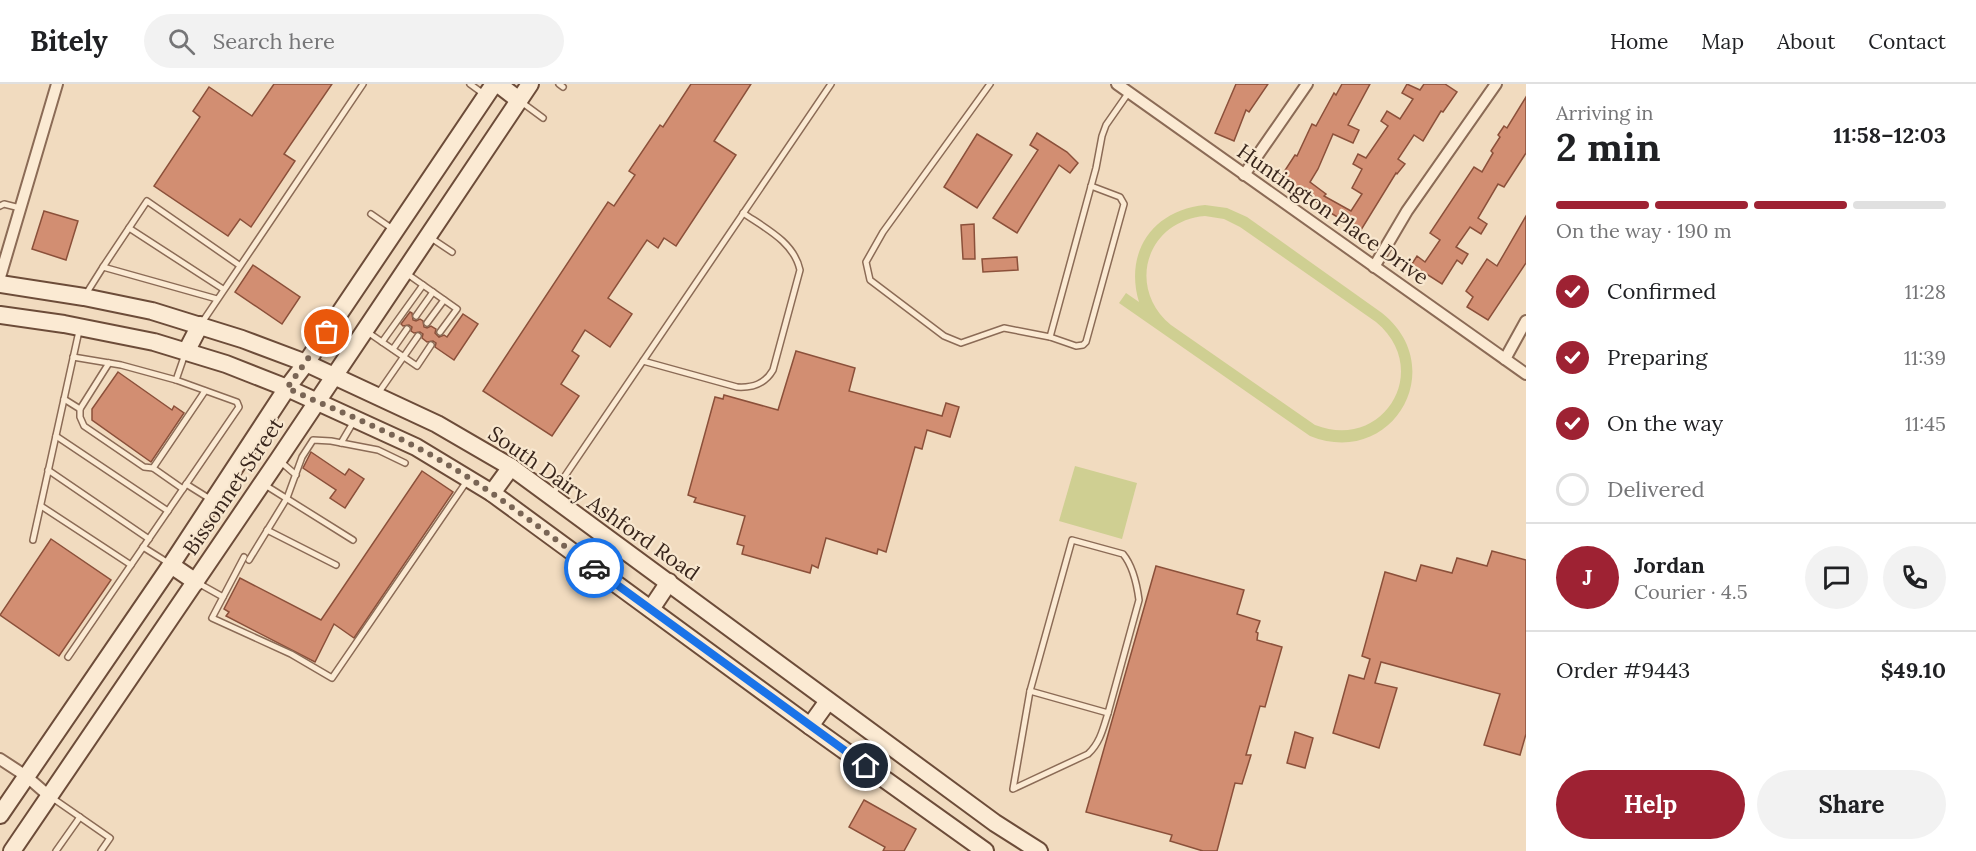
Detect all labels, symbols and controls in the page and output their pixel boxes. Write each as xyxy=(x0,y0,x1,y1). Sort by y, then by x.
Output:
search box xyxy=(144,14,564,68)
text: Bitely xyxy=(30,23,108,59)
icon: search xyxy=(165,25,198,58)
text: Search here xyxy=(213,27,335,55)
text: Home xyxy=(1610,28,1668,55)
text: Map xyxy=(1701,28,1744,55)
text: About xyxy=(1777,28,1835,55)
text: Contact xyxy=(1868,28,1946,55)
text: Arriving in xyxy=(1556,100,1653,125)
text: 11:58–12:03 xyxy=(1833,121,1946,149)
text: 2 min xyxy=(1556,122,1661,172)
street label: Huntington Place Drive xyxy=(1232,138,1434,290)
text: On the way · 190 m xyxy=(1556,218,1732,243)
icon: check xyxy=(1556,275,1589,308)
text: Confirmed xyxy=(1607,277,1716,305)
text: 11:28 xyxy=(1904,279,1946,304)
pin xyxy=(301,306,352,357)
icon: bag xyxy=(310,315,343,348)
icon: check xyxy=(1556,341,1589,374)
text: Preparing xyxy=(1607,343,1707,371)
text: 11:39 xyxy=(1904,345,1946,370)
icon: check xyxy=(1556,407,1589,440)
text: On the way xyxy=(1607,409,1723,437)
street label: Bissonnet Street xyxy=(177,411,290,560)
text: 11:45 xyxy=(1905,411,1946,436)
street label: South Dairy Ashford Road xyxy=(483,420,705,586)
text: Delivered xyxy=(1607,475,1705,503)
courier xyxy=(564,538,624,598)
button: chat xyxy=(1805,546,1868,609)
button: phone xyxy=(1883,546,1946,609)
text: Jordan xyxy=(1634,551,1705,579)
icon: car xyxy=(578,552,611,585)
text: J xyxy=(1583,563,1592,591)
text: Courier · 4.5 xyxy=(1634,579,1748,604)
text: Order #9443 xyxy=(1556,656,1690,684)
text: $49.10 xyxy=(1881,656,1946,684)
pin xyxy=(840,740,891,791)
icon: home xyxy=(849,749,882,782)
button: Help xyxy=(1556,770,1745,839)
button: Share xyxy=(1757,770,1946,839)

